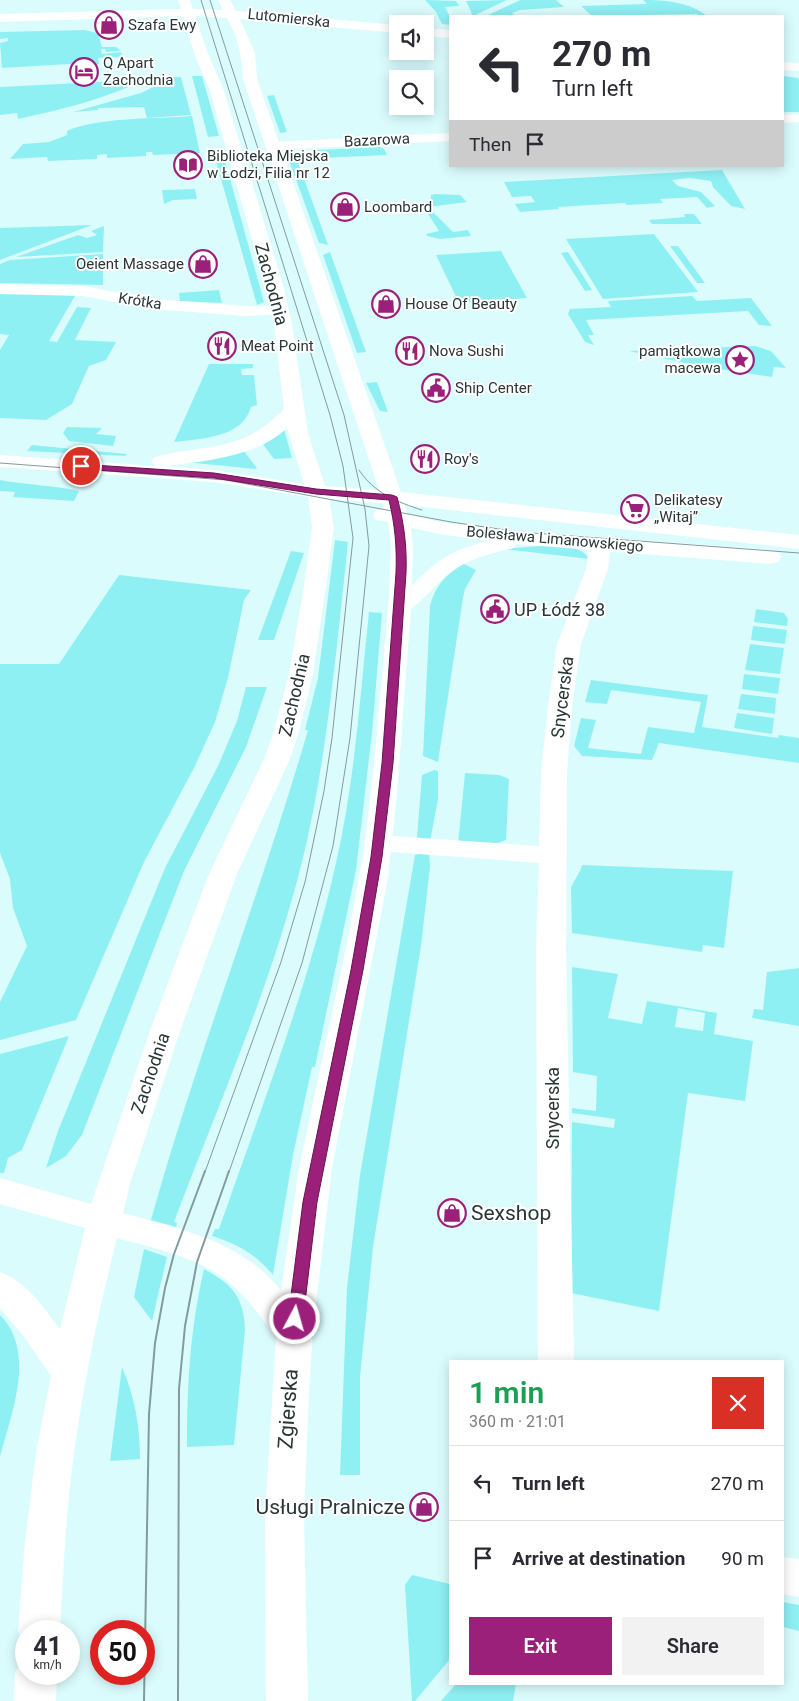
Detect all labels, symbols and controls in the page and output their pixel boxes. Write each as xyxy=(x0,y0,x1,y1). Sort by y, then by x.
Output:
street label: Lutomierska xyxy=(247,5,331,31)
shop icon: Szafa Ewy xyxy=(94,10,124,40)
map controls xyxy=(389,15,434,115)
button: sound xyxy=(389,15,434,60)
place label: Szafa Ewy xyxy=(128,16,196,34)
text: 270 m xyxy=(552,34,651,75)
icon: left xyxy=(469,35,534,100)
place label: Q Apart Zachodnia xyxy=(103,54,173,89)
hotel icon: Q Apart Zachodnia xyxy=(69,57,99,87)
button: search xyxy=(389,70,434,115)
text: Turn left xyxy=(552,76,633,101)
street label: Bazarowa xyxy=(344,129,410,151)
icon: arrive xyxy=(521,130,549,158)
text: Then xyxy=(469,133,511,156)
place label: Biblioteka Miejska w Łodzi, Filia nr 12 xyxy=(207,147,330,182)
library icon: Biblioteka Miejska w Łodzi, Filia nr 12 xyxy=(173,150,203,180)
shop icon: Loombard xyxy=(330,192,360,222)
place label: Loombard xyxy=(364,198,432,216)
street label: Zachodnia xyxy=(251,241,293,327)
shop icon: Oeient Massage xyxy=(188,249,218,279)
place label: Oeient Massage xyxy=(76,255,184,273)
street label: Krótka xyxy=(117,289,163,313)
shop icon: House Of Beauty xyxy=(371,289,401,319)
place label: House Of Beauty xyxy=(405,295,517,313)
restaurant icon: Meat Point xyxy=(207,331,237,361)
restaurant icon: Nova Sushi xyxy=(395,336,425,366)
place label: Meat Point xyxy=(241,337,314,355)
place label: Nova Sushi xyxy=(429,342,504,360)
place label: pamiątkowa macewa xyxy=(639,342,721,377)
place icon: pamiątkowa macewa xyxy=(725,345,755,375)
public building icon: Ship Center xyxy=(421,373,451,403)
place label: Ship Center xyxy=(455,379,532,397)
restaurant icon: Roy's xyxy=(410,444,440,474)
pin xyxy=(60,445,102,487)
place label: Roy's xyxy=(444,450,479,468)
icon: arrive xyxy=(67,452,95,480)
place label: Delikatesy „Witaj” xyxy=(654,491,723,526)
supermarket icon: Delikatesy „Witaj” xyxy=(620,494,650,524)
street label: Bolesława Limanowskiego xyxy=(466,522,644,556)
public building icon: UP Łódź 38 xyxy=(480,594,510,624)
place label: UP Łódź 38 xyxy=(514,599,605,620)
street label: Zachodnia xyxy=(274,652,314,738)
street label: Snycerska xyxy=(547,655,577,739)
street label: Zachodnia xyxy=(126,1030,174,1116)
street label: Snycerska xyxy=(542,1067,563,1149)
shop icon: Sexshop xyxy=(437,1198,467,1228)
place label: Sexshop xyxy=(471,1201,551,1225)
position arrow xyxy=(268,1292,320,1344)
street label: Zgierska xyxy=(273,1368,303,1450)
text: 1 min xyxy=(469,1375,544,1410)
button: close xyxy=(712,1377,764,1429)
text: 360 m · 21:01 xyxy=(469,1412,566,1431)
icon: left xyxy=(469,1469,497,1497)
text: Turn left xyxy=(512,1472,585,1495)
text: 270 m xyxy=(711,1472,764,1495)
shop icon: Usługi Pralnicze xyxy=(409,1492,439,1522)
place label: Usługi Pralnicze xyxy=(256,1495,405,1519)
icon: arrive xyxy=(469,1544,497,1572)
text: Arrive at destination xyxy=(512,1547,685,1570)
text: 90 m xyxy=(721,1547,764,1570)
button: Exit xyxy=(469,1617,612,1675)
button: Share xyxy=(622,1617,764,1675)
speed limit sign: 50 xyxy=(90,1620,155,1685)
text: 41 xyxy=(33,1632,62,1661)
text: km/h xyxy=(33,1658,62,1672)

